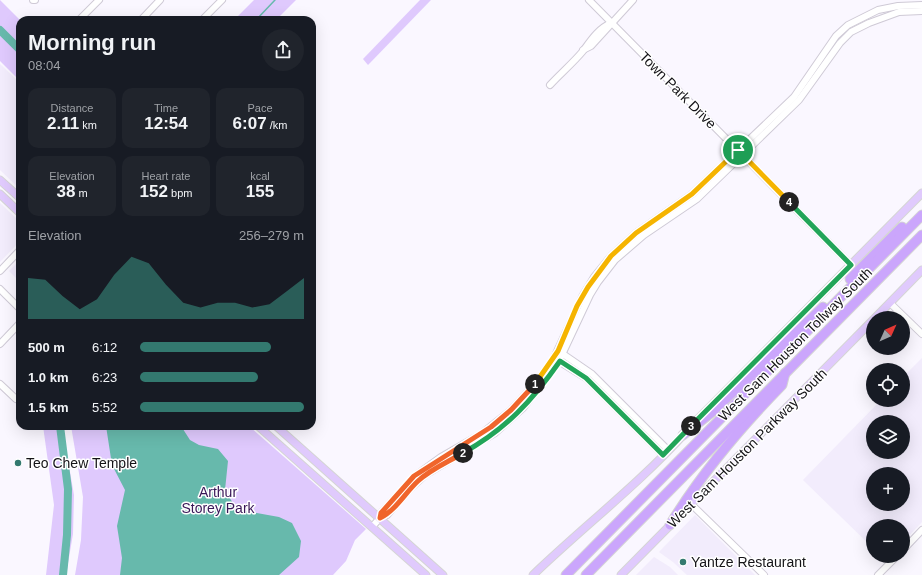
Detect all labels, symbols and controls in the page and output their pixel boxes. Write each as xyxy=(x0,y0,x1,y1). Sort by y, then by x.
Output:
button: share xyxy=(262,29,304,71)
text: Morning run xyxy=(28,30,156,55)
street label: Town Park Drive xyxy=(636,48,720,132)
text: 08:04 xyxy=(28,58,61,73)
text: Distance xyxy=(51,102,93,114)
text: Time xyxy=(154,102,178,114)
text: Pace xyxy=(247,102,273,114)
text: 2.11 xyxy=(47,114,79,133)
text: 12:54 xyxy=(144,114,188,133)
text: 6:07 xyxy=(233,114,267,133)
text: km xyxy=(79,119,97,131)
text: /km xyxy=(267,119,287,131)
pin xyxy=(721,133,755,167)
icon: arrive xyxy=(727,139,749,161)
text: Elevation xyxy=(49,170,95,182)
text: Heart rate xyxy=(142,170,190,182)
text: kcal xyxy=(250,170,270,182)
text: 38 xyxy=(56,182,75,201)
text: 152 xyxy=(140,182,168,201)
text: 155 xyxy=(246,182,274,201)
text: m xyxy=(75,187,88,199)
text: bpm xyxy=(168,187,192,199)
pin: 4 xyxy=(779,192,799,212)
text: 4 xyxy=(786,196,792,208)
text: Elevation xyxy=(28,228,81,243)
text: 256–279 m xyxy=(239,228,304,243)
street label: West Sam Houston Tollway South xyxy=(715,264,875,424)
north arrow xyxy=(866,311,910,355)
map controls xyxy=(866,311,910,563)
text: 500 m xyxy=(28,340,65,355)
text: 6:12 xyxy=(92,340,117,355)
button: locate xyxy=(866,363,910,407)
street label: West Sam Houston Parkway South xyxy=(664,365,830,531)
text: 1.0 km xyxy=(28,370,68,385)
text: 6:23 xyxy=(92,370,117,385)
pin: 1 xyxy=(525,374,545,394)
text: 1 xyxy=(532,378,538,390)
text: 1.5 km xyxy=(28,400,68,415)
text: 5:52 xyxy=(92,400,117,415)
button: layers xyxy=(866,415,910,459)
pin: 3 xyxy=(681,416,701,436)
text: 3 xyxy=(688,420,694,432)
pin: 2 xyxy=(453,443,473,463)
text: 2 xyxy=(460,447,466,459)
place label: Teo Chew Temple xyxy=(26,455,137,471)
marker: Teo Chew Temple xyxy=(13,458,23,468)
button: + xyxy=(866,467,910,511)
park label: Arthur Storey Park xyxy=(181,484,256,516)
button: − xyxy=(866,519,910,563)
place label: Yantze Restaurant xyxy=(691,554,806,570)
marker: Yantze Restaurant xyxy=(678,557,688,567)

